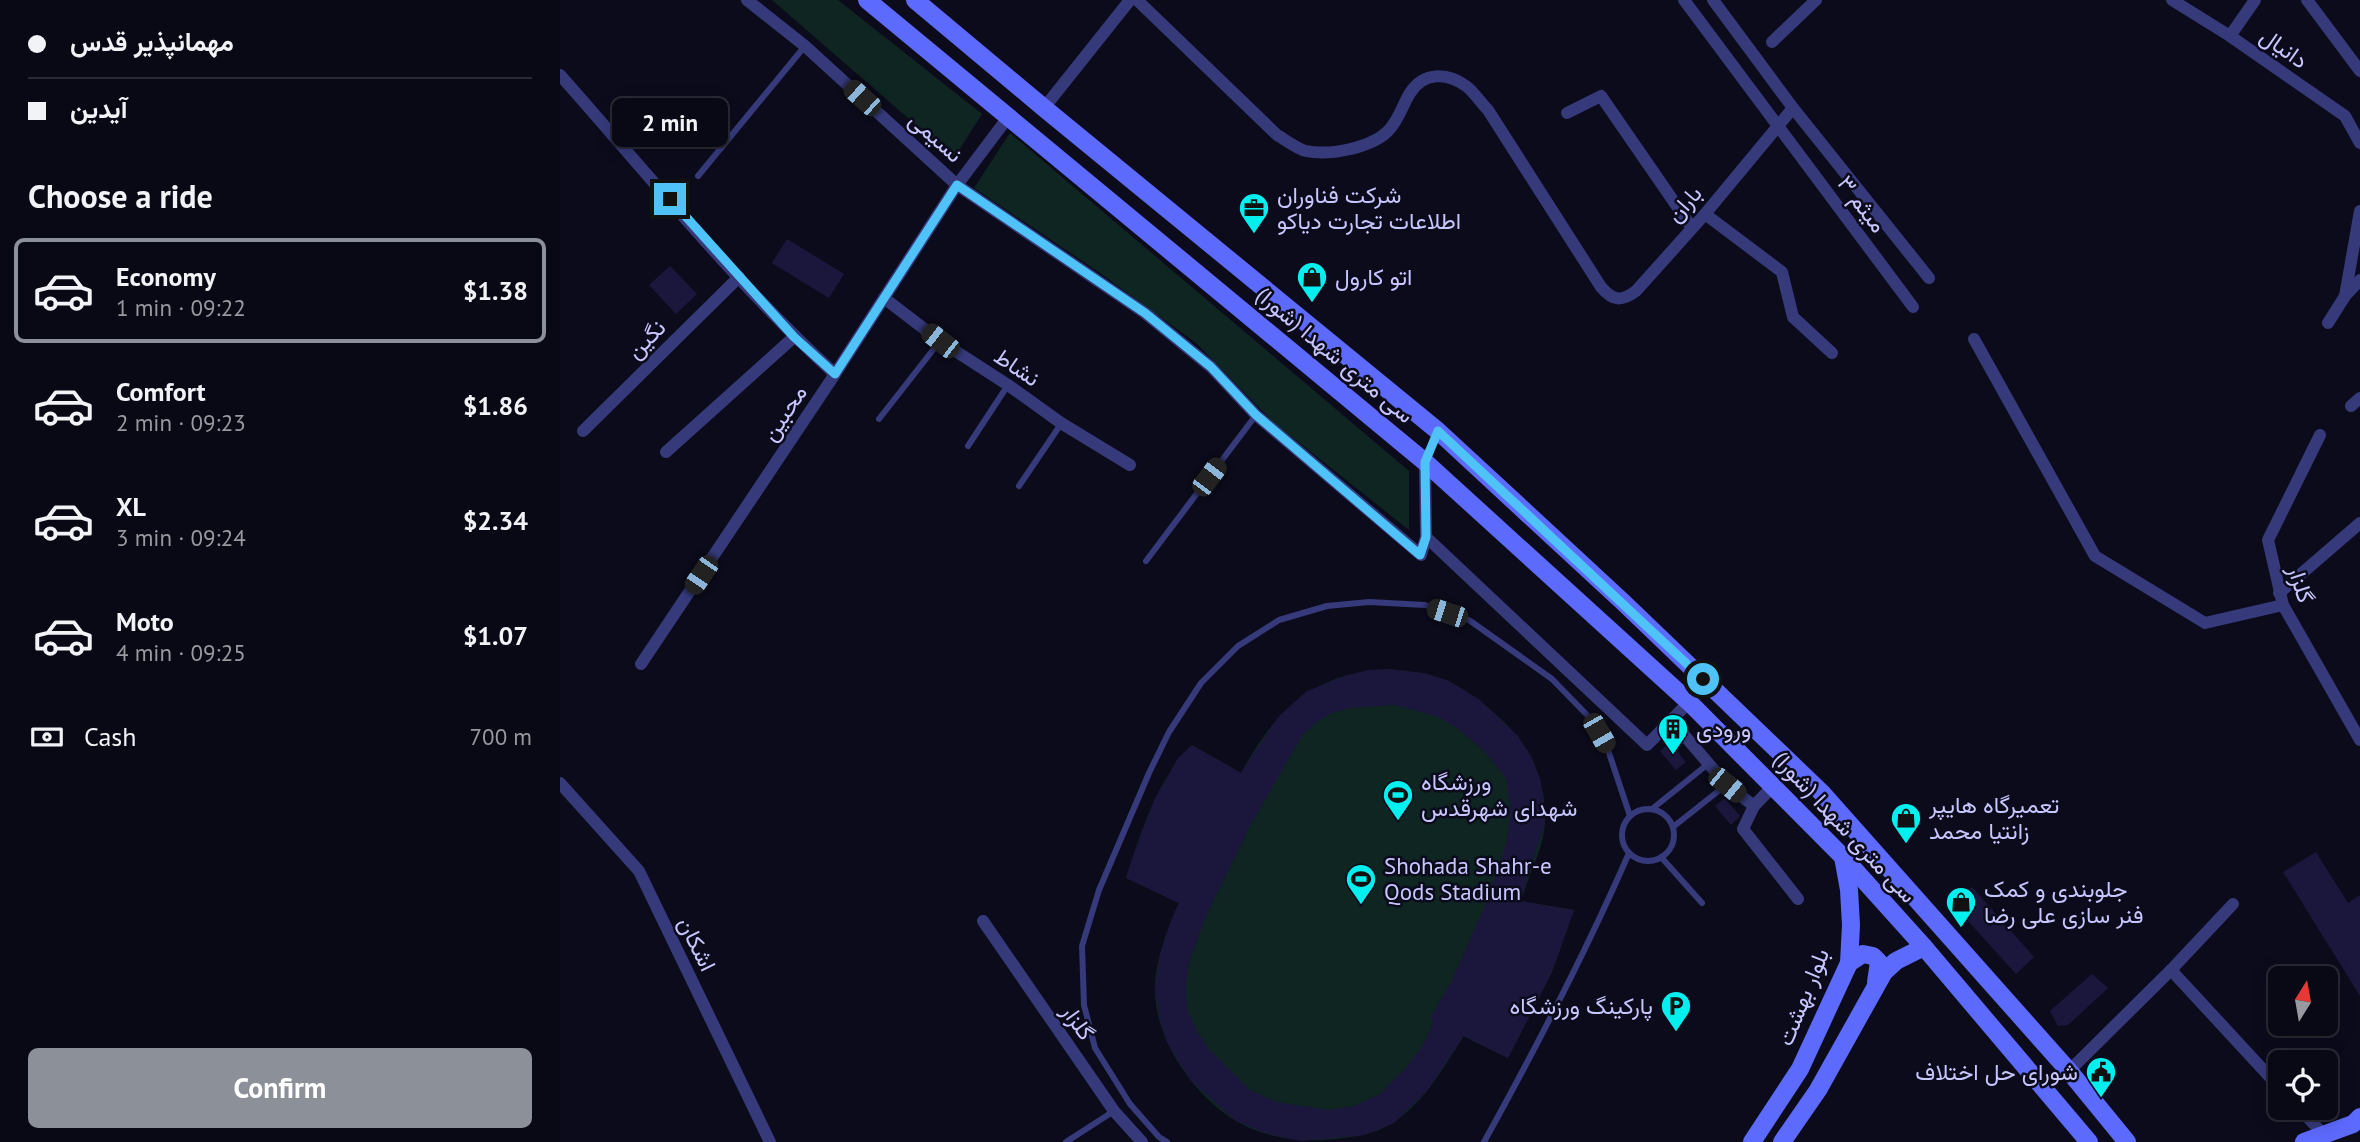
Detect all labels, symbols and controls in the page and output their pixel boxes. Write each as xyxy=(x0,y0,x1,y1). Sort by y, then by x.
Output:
street label: دانیال xyxy=(2254,21,2314,75)
text: مهمانپذیر قدس xyxy=(70,25,234,58)
car xyxy=(840,76,885,120)
text: آیدین xyxy=(70,92,127,125)
callout: 2 min xyxy=(612,97,728,146)
street label: نسیمی xyxy=(903,105,969,168)
text: 2 min xyxy=(642,108,698,137)
street label: میثم ۳ xyxy=(1831,169,1893,239)
text: Choose a ride xyxy=(28,175,213,217)
street label: باران xyxy=(1660,179,1708,229)
place label: شرکت فناوران اطلاعات تجارت دیاکو xyxy=(1277,180,1461,236)
route end xyxy=(654,183,686,215)
office icon: شرکت فناوران اطلاعات تجارت دیاکو xyxy=(1237,191,1271,235)
icon: car xyxy=(32,259,95,322)
text: Economy xyxy=(116,260,216,293)
shop icon: اتو کارول xyxy=(1295,260,1329,304)
place label: اتو کارول xyxy=(1335,262,1412,292)
text: $1.38 xyxy=(463,274,528,307)
street label: سی متری شهدا (شورا) xyxy=(1250,280,1420,430)
text: 1 min · 09:22 xyxy=(116,293,246,322)
street label: نگین xyxy=(620,313,671,364)
car xyxy=(917,320,964,362)
street label: نشاط xyxy=(989,341,1046,392)
icon: car xyxy=(32,374,95,437)
text: Comfort xyxy=(116,375,206,408)
street label: محبین xyxy=(754,379,813,446)
text: $1.86 xyxy=(463,389,528,422)
text: 2 min · 09:23 xyxy=(116,408,246,437)
car xyxy=(1188,454,1231,500)
icon: car xyxy=(32,489,95,552)
text: XL xyxy=(116,490,146,523)
text: $2.34 xyxy=(463,504,528,537)
text: 3 min · 09:24 xyxy=(116,523,246,552)
car xyxy=(681,552,722,598)
street label: گلزار xyxy=(2281,560,2321,607)
car xyxy=(1424,597,1471,629)
icon: car xyxy=(32,604,95,667)
text: Moto xyxy=(116,605,174,638)
text: $1.07 xyxy=(463,619,528,652)
text: 4 min · 09:25 xyxy=(116,638,246,667)
route start xyxy=(1687,663,1719,695)
car xyxy=(1580,710,1619,756)
building icon: ورودی xyxy=(1656,712,1690,756)
place label: ورودی xyxy=(1696,714,1751,744)
icon: cash xyxy=(28,718,66,756)
text: Cash xyxy=(84,720,136,753)
text: 700 m xyxy=(470,722,532,751)
street label: سی متری شهدا (شورا) xyxy=(1767,745,1923,909)
car xyxy=(1705,764,1750,806)
place label: ورزشگاه شهدای شهرقدس xyxy=(1421,767,1577,823)
sports icon: ورزشگاه شهدای شهرقدس xyxy=(1381,778,1415,822)
place label: تعمیرگاه هایپر زانتیا محمد xyxy=(1928,790,2059,846)
shop icon: تعمیرگاه هایپر زانتیا محمد xyxy=(1889,801,1923,845)
place label: Shohada Shahr-e Qods Stadium xyxy=(1384,851,1552,906)
sports icon: Shohada Shahr-e Qods Stadium xyxy=(1344,862,1378,906)
place label: جلوبندی و کمک فنر سازی علی رضا xyxy=(1984,874,2143,930)
shop icon: جلوبندی و کمک فنر سازی علی رضا xyxy=(1944,885,1978,929)
street label: اشکان xyxy=(672,912,723,976)
street label: بلوار بهشت xyxy=(1770,944,1836,1050)
north arrow xyxy=(2268,966,2338,1036)
map controls xyxy=(2268,966,2338,1120)
parking icon: پارکینگ ورزشگاه xyxy=(1659,989,1693,1033)
place label: پارکینگ ورزشگاه xyxy=(1510,991,1653,1022)
street label: گلزار xyxy=(1054,997,1101,1046)
button: Confirm xyxy=(28,1048,532,1128)
button: locate xyxy=(2268,1050,2338,1120)
public building icon: شورای حل اختلاف xyxy=(2084,1055,2118,1099)
place label: شورای حل اختلاف xyxy=(1915,1057,2078,1087)

